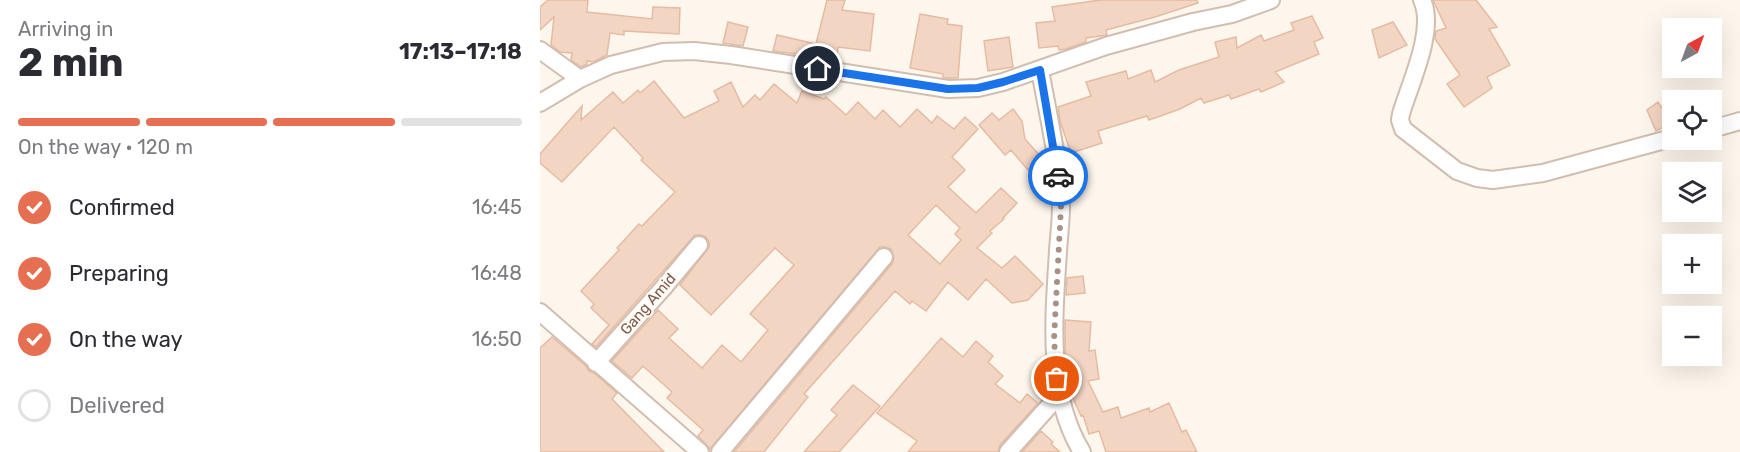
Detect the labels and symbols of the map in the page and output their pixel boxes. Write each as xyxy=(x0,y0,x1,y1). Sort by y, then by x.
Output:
north arrow xyxy=(1662,18,1722,78)
pin xyxy=(792,43,843,94)
courier xyxy=(1028,146,1088,206)
street label: Gang Amid xyxy=(616,270,680,338)
pin xyxy=(1031,353,1082,404)

